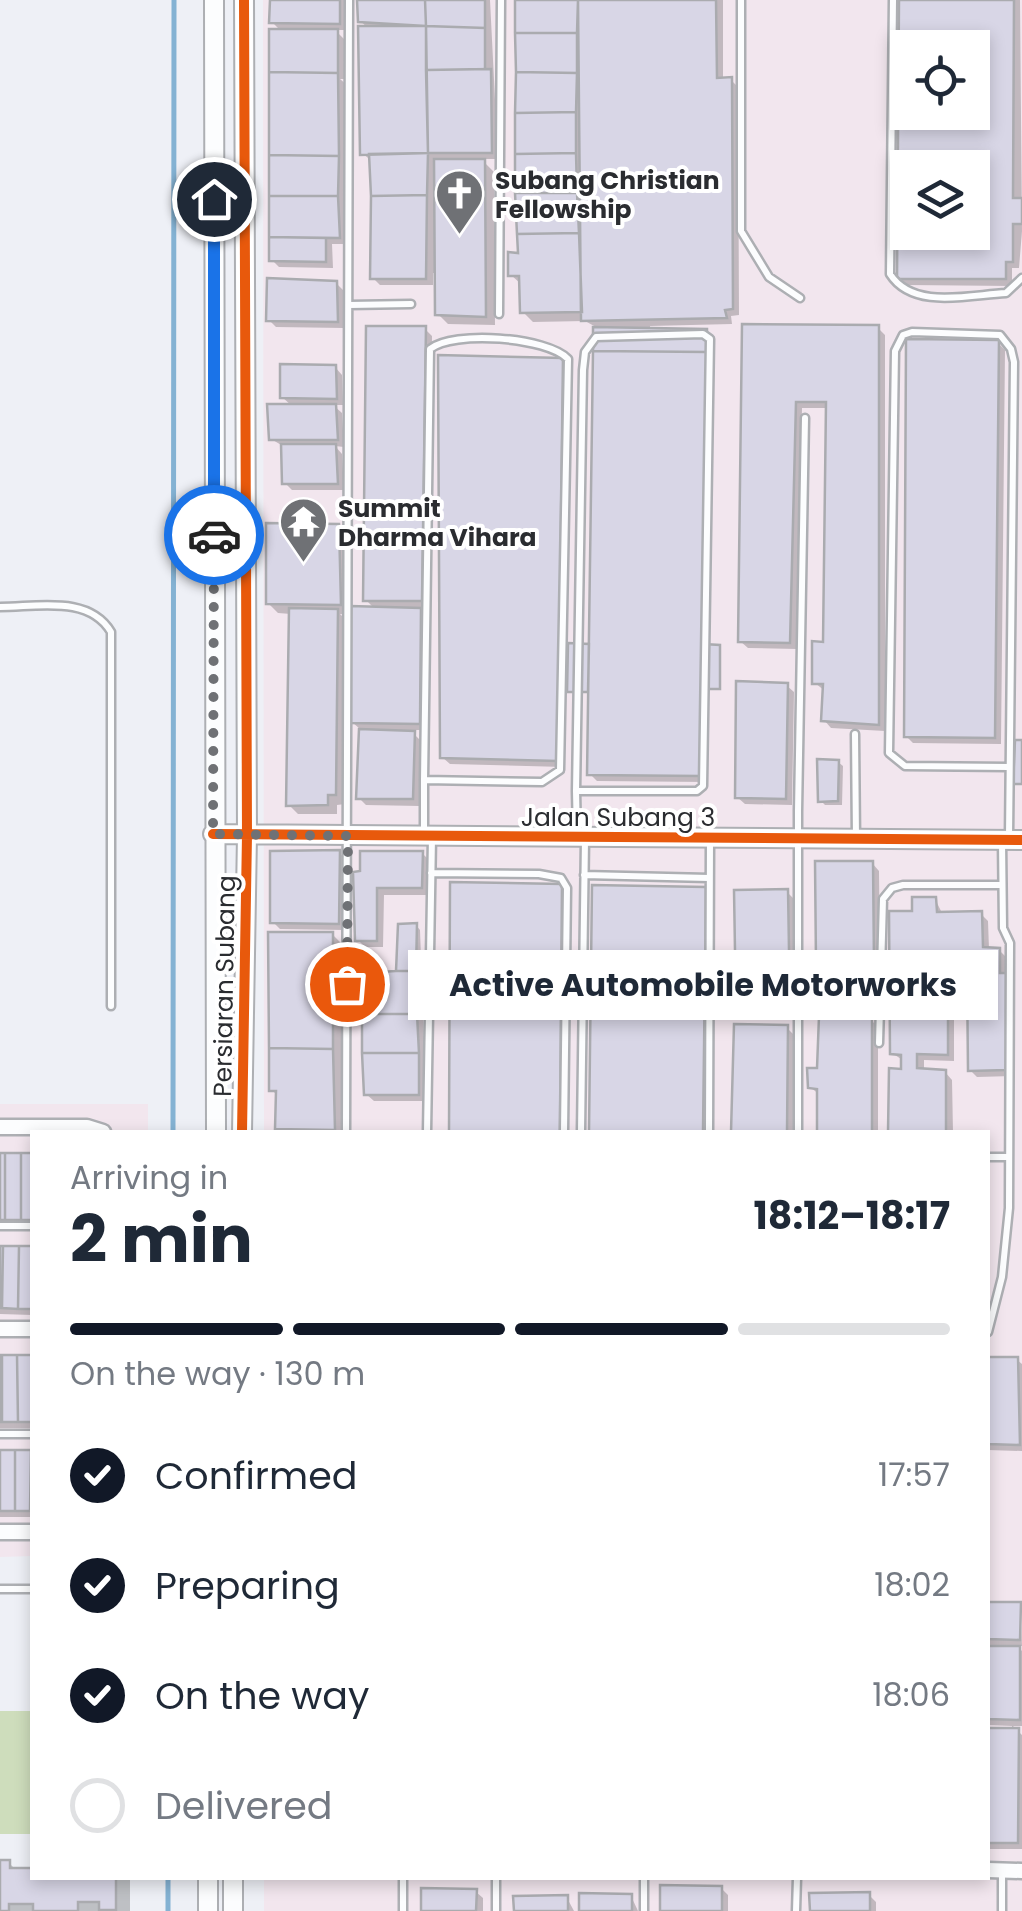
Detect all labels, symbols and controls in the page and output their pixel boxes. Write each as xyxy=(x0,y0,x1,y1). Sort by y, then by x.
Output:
map controls xyxy=(890,30,990,250)
button: locate xyxy=(890,30,990,130)
button: layers xyxy=(890,150,990,250)
pin xyxy=(172,157,257,242)
place label: Subang Christian Fellowship xyxy=(495,163,720,227)
church icon: Subang Christian Fellowship xyxy=(434,168,486,236)
icon: home xyxy=(187,172,242,227)
courier xyxy=(164,485,264,585)
place label: Summit Dharma Vihara xyxy=(338,491,537,555)
temple icon: Summit Dharma Vihara xyxy=(277,496,329,564)
icon: car xyxy=(187,508,242,563)
street label: Jalan Subang 3 xyxy=(521,800,715,835)
street label: Persiaran Subang xyxy=(205,875,244,1097)
pin xyxy=(305,942,390,1027)
callout: Active Automobile Motorworks xyxy=(407,949,997,1019)
icon: bag xyxy=(320,957,375,1012)
text: Active Automobile Motorworks xyxy=(449,962,957,1007)
text: Arriving in xyxy=(70,1155,228,1200)
text: 18:12–18:17 xyxy=(754,1189,950,1242)
text: 2 min xyxy=(70,1194,253,1285)
text: On the way · 130 m xyxy=(70,1351,365,1396)
icon: check xyxy=(70,1448,125,1503)
text: Confirmed xyxy=(155,1449,357,1502)
text: 17:57 xyxy=(878,1452,950,1497)
icon: check xyxy=(70,1558,125,1613)
text: Preparing xyxy=(155,1559,340,1612)
text: 18:02 xyxy=(874,1562,950,1607)
icon: check xyxy=(70,1668,125,1723)
text: On the way xyxy=(155,1669,369,1722)
text: 18:06 xyxy=(872,1672,950,1717)
text: Delivered xyxy=(155,1779,332,1832)

